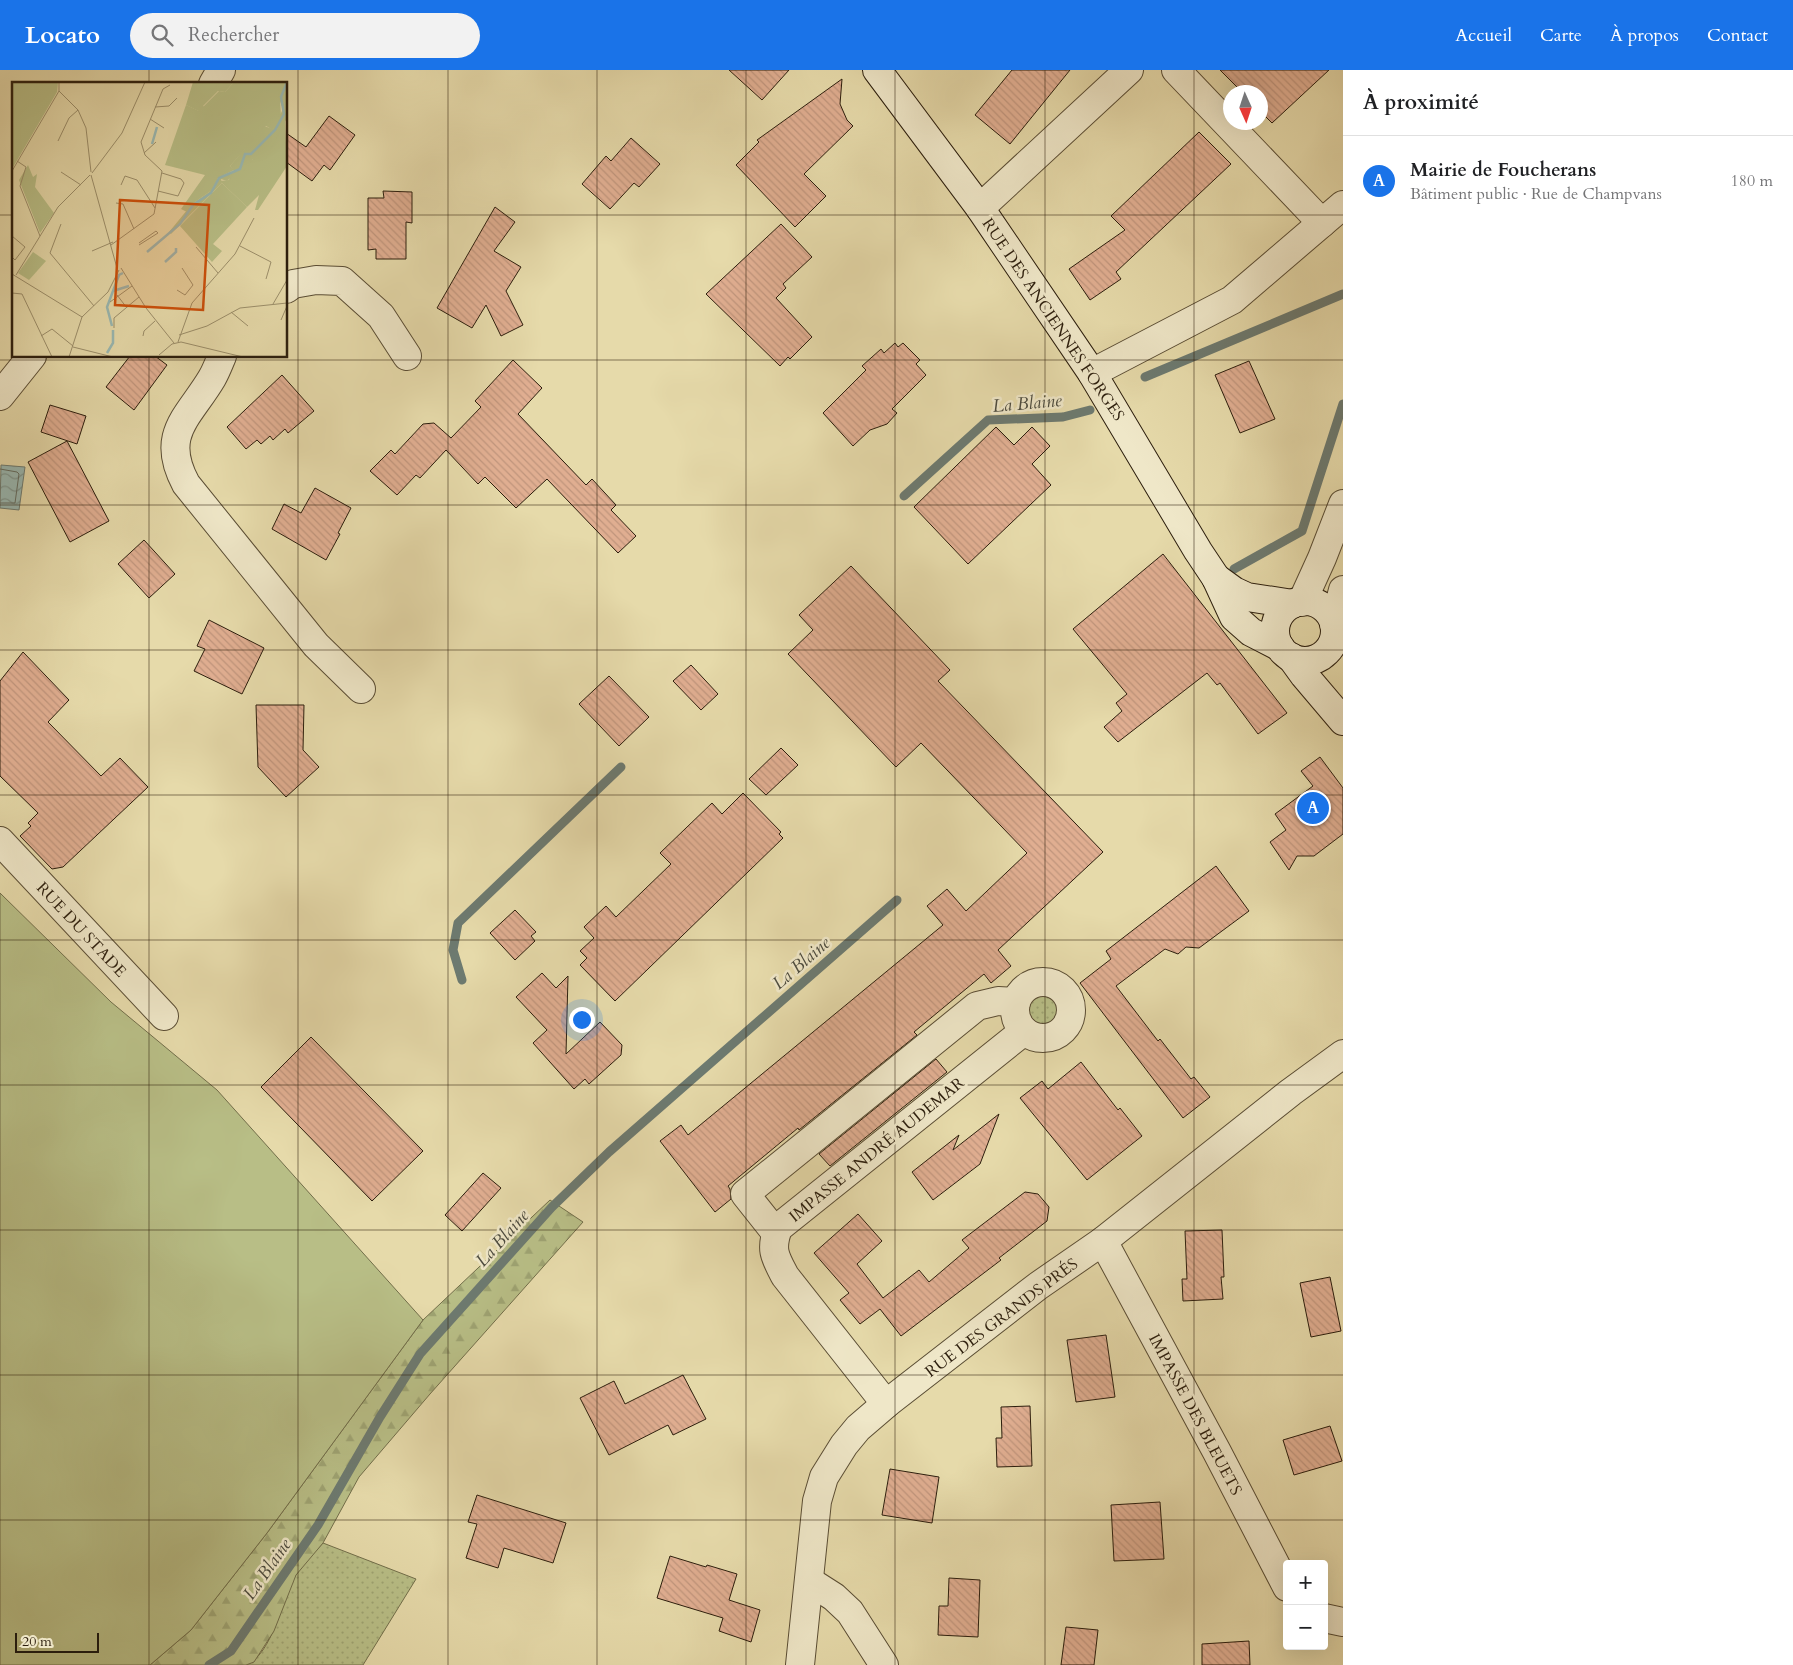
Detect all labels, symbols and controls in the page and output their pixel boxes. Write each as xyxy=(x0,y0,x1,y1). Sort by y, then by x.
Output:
search box xyxy=(130,13,480,58)
text: Locato xyxy=(25,19,100,52)
icon: search xyxy=(148,21,176,49)
text: Rechercher xyxy=(188,22,279,48)
text: Accueil xyxy=(1455,23,1512,48)
text: Carte xyxy=(1540,23,1582,48)
text: À propos xyxy=(1610,23,1679,48)
text: Contact xyxy=(1707,23,1768,48)
inset map xyxy=(12,82,288,358)
north arrow xyxy=(1223,85,1268,130)
text: À proximité xyxy=(1363,88,1479,117)
text: Mairie de Foucherans xyxy=(1410,157,1596,183)
text: A xyxy=(1373,170,1385,192)
text: 180 m xyxy=(1731,170,1773,192)
text: Bâtiment public · Rue de Champvans xyxy=(1410,183,1662,205)
street label: RUE DES ANCIENNES FORGES xyxy=(977,214,1129,425)
water label: La Blaine xyxy=(991,388,1064,419)
pin: A xyxy=(1297,789,1329,827)
street label: RUE DU STADE xyxy=(31,877,131,982)
water label: La Blaine xyxy=(767,930,837,996)
your location xyxy=(569,1007,595,1033)
street label: IMPASSE ANDRÉ AUDEMAR xyxy=(784,1072,969,1227)
water label: La Blaine xyxy=(470,1203,536,1273)
street label: RUE DES GRANDS PRÉS xyxy=(921,1253,1083,1383)
street label: IMPASSE DES BLEUETS xyxy=(1143,1330,1247,1499)
water label: La Blaine xyxy=(237,1533,298,1605)
map controls xyxy=(1283,1560,1328,1650)
button: + xyxy=(1283,1560,1328,1605)
button: − xyxy=(1283,1605,1328,1650)
scale bar xyxy=(15,1630,99,1653)
text: 20 m xyxy=(22,1632,52,1651)

